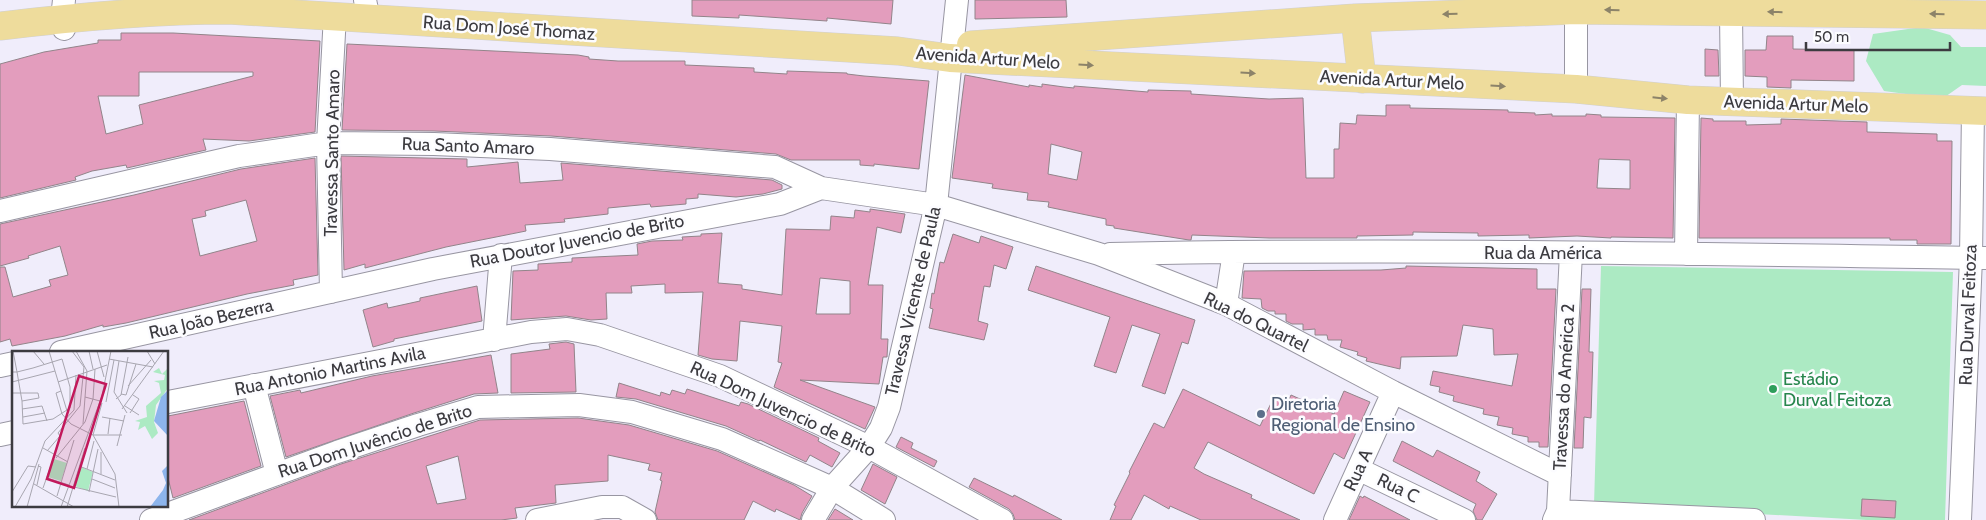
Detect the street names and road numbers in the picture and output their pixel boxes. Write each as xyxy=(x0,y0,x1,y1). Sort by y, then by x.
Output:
street label: Rua Dom José Thomaz xyxy=(422,11,596,45)
street label: Avenida Artur Melo xyxy=(915,42,1061,74)
street label: Avenida Artur Melo xyxy=(1319,65,1465,95)
street label: Travessa Santo Amaro xyxy=(320,69,344,237)
street label: Avenida Artur Melo xyxy=(1723,90,1869,118)
street label: Rua Santo Amaro xyxy=(401,133,535,159)
street label: Travessa Vicente de Paula xyxy=(880,204,946,398)
street label: Rua Doutor Juvencio de Brito xyxy=(468,209,686,273)
street label: Rua da América xyxy=(1484,242,1602,264)
street label: Rua Durval Feitoza xyxy=(1955,244,1981,386)
street label: Rua do Quartel xyxy=(1200,287,1313,357)
street label: Rua João Bezerra xyxy=(147,294,276,344)
street label: Travessa do América 2 xyxy=(1549,303,1579,471)
street label: Rua Antonio Martins Avila xyxy=(233,342,428,400)
street label: Rua Dom Juvencio de Brito xyxy=(687,356,879,462)
street label: Rua Dom Juvêncio de Brito xyxy=(275,399,475,483)
street label: Rua A xyxy=(1339,445,1377,495)
street label: Rua C xyxy=(1373,468,1423,508)

